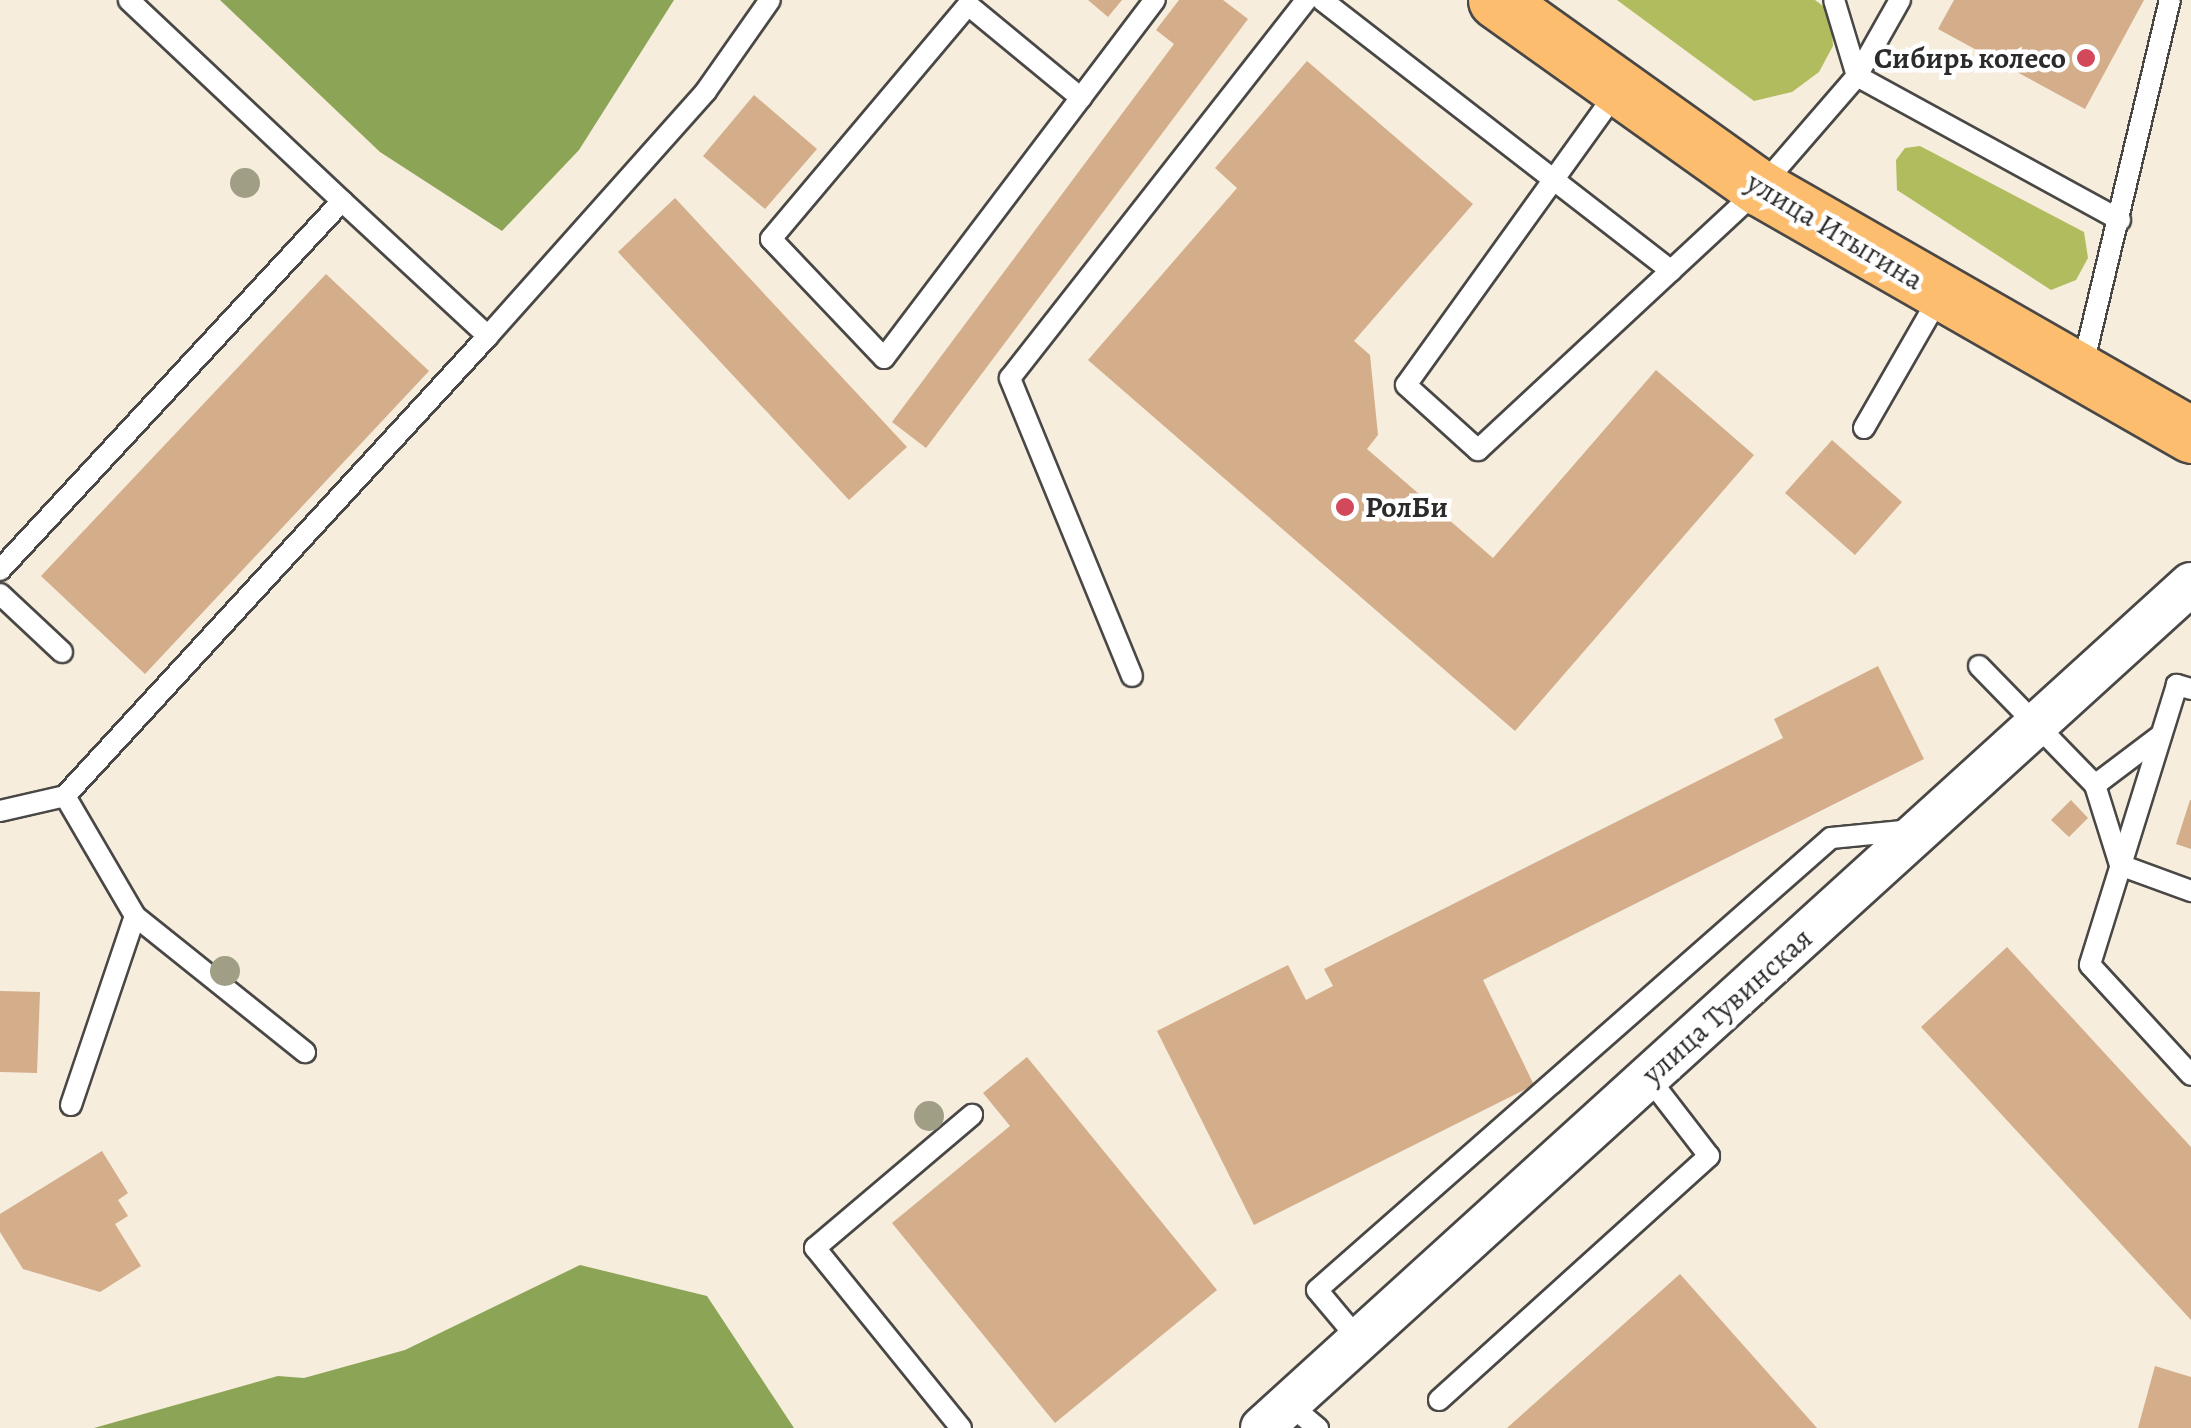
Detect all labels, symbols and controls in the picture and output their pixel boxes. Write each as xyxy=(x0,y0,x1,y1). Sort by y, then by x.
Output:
place label: Сибирь колесо xyxy=(1874,40,2066,76)
marker: Сибирь колесо xyxy=(2075,47,2097,69)
street label: улица Итыгина xyxy=(1740,164,1930,298)
place label: РолБи xyxy=(1365,489,1448,525)
marker: РолБи xyxy=(1334,496,1356,518)
street label: улица Тувинская xyxy=(1634,920,1820,1092)

